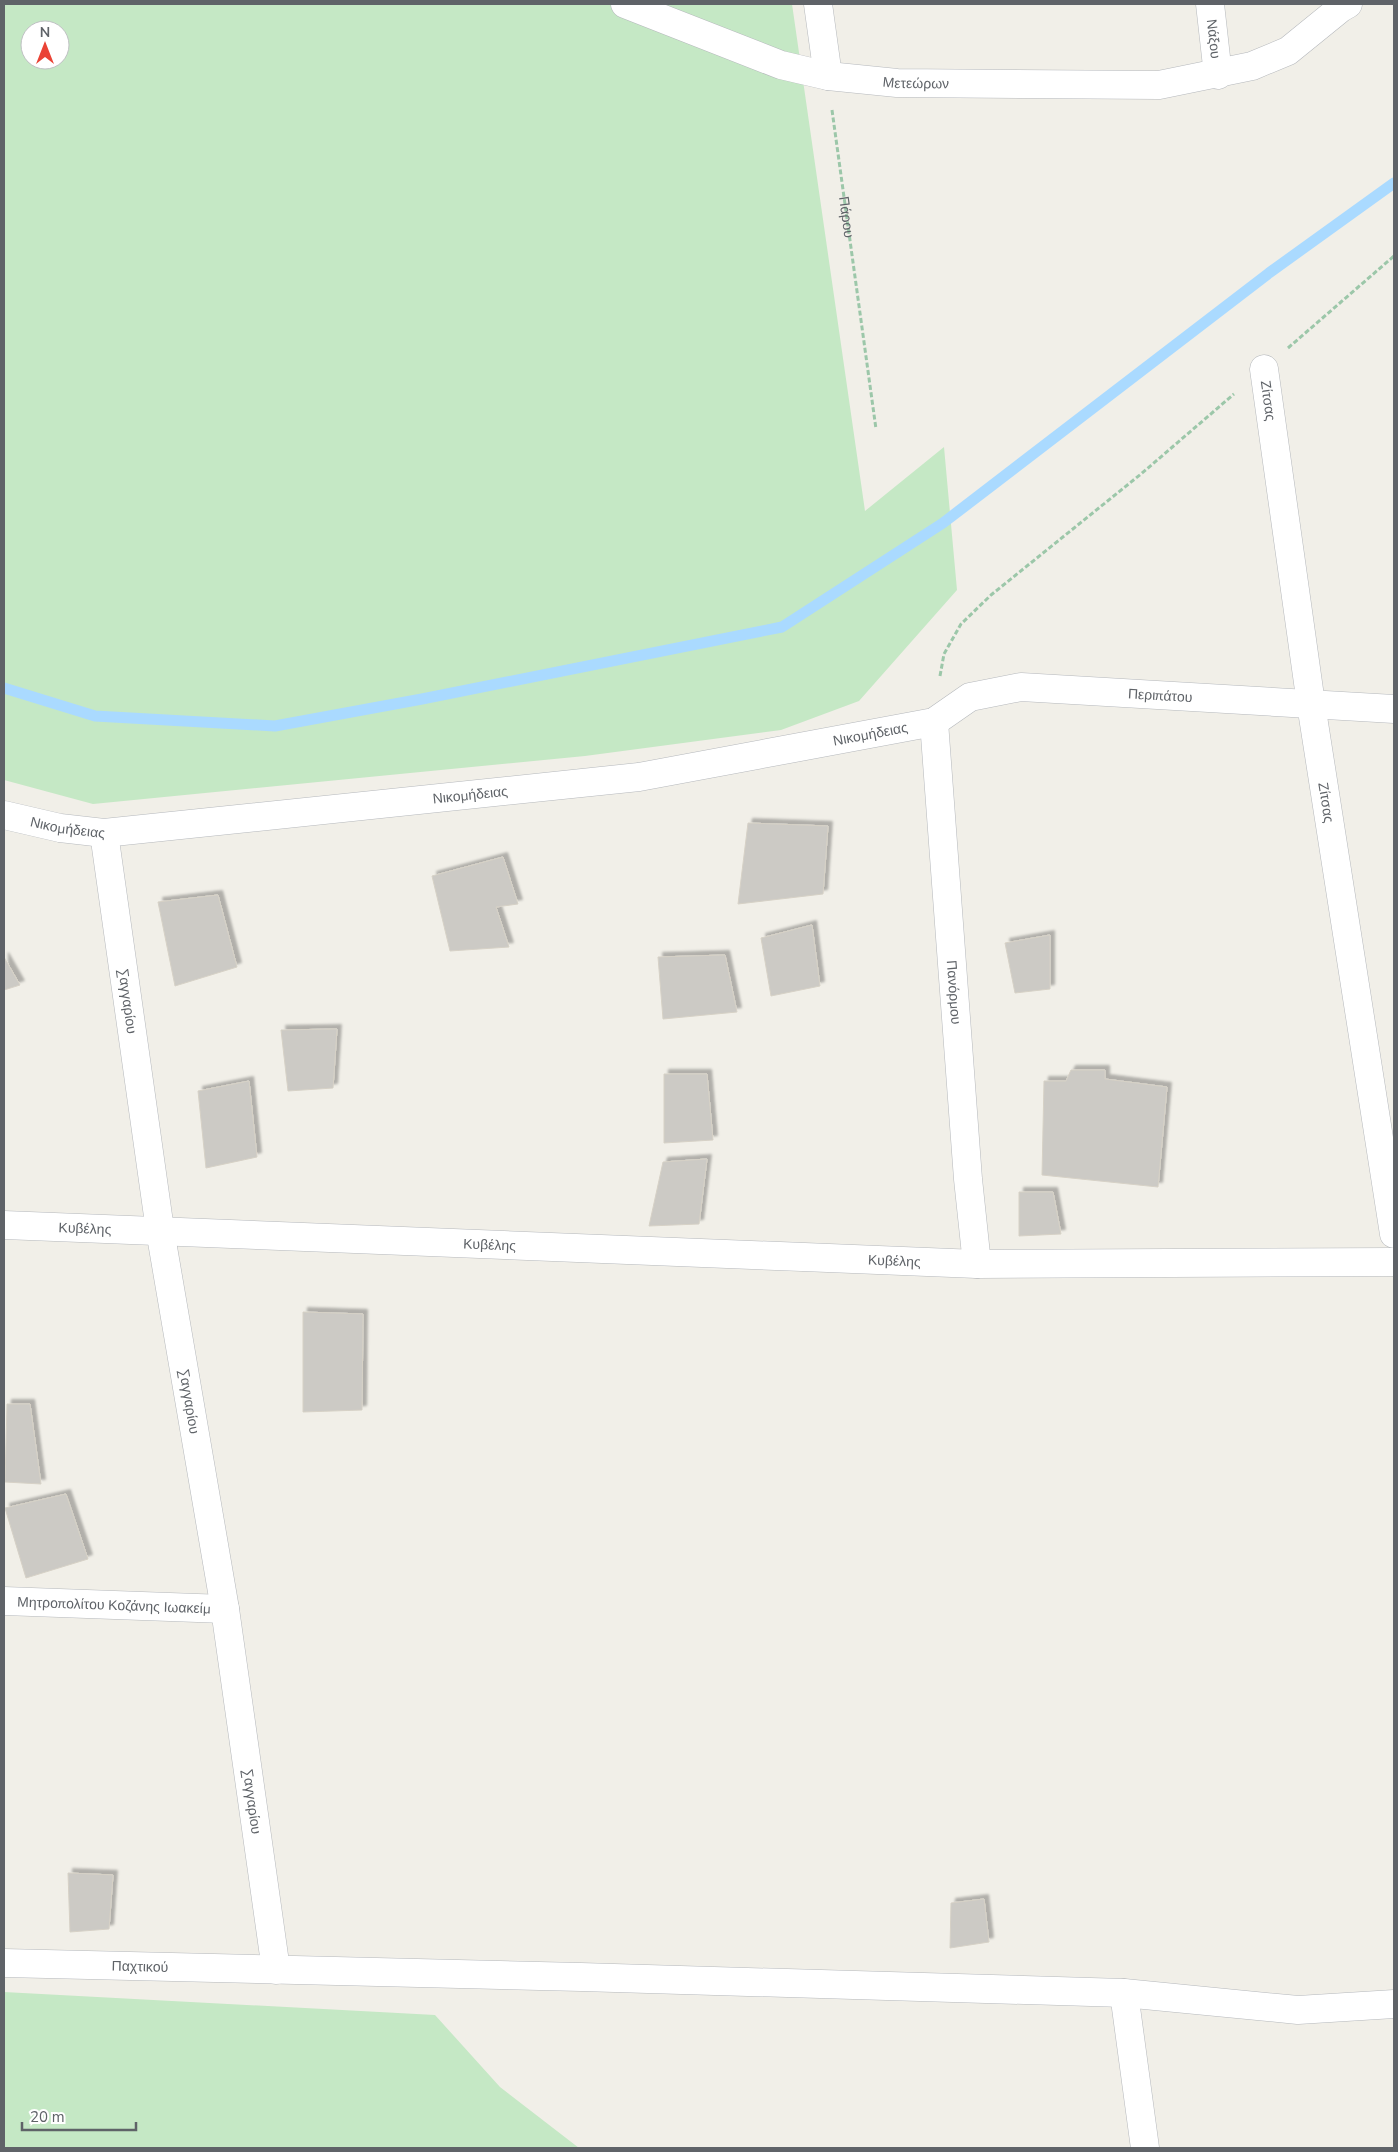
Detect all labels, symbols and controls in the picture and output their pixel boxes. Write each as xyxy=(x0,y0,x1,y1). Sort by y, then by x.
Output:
street label: Νάξου xyxy=(1202,18,1226,60)
north arrow xyxy=(20,20,70,70)
text: N xyxy=(40,23,50,42)
street label: Μετεώρων xyxy=(882,72,949,93)
street label: Πάρου xyxy=(835,195,859,239)
street label: Ζίτσας xyxy=(1256,379,1281,422)
street label: Περιπάτου xyxy=(1127,684,1193,707)
street label: Νικομήδειας xyxy=(831,718,909,750)
street label: Νικομήδειας xyxy=(432,781,509,808)
street label: Ζίτσας xyxy=(1314,781,1339,824)
street label: Νικομήδειας xyxy=(28,812,106,843)
street label: Πανόρμου xyxy=(942,959,966,1025)
street label: Σαγγαρίου xyxy=(114,968,142,1035)
street label: Κυβέλης xyxy=(58,1218,112,1239)
street label: Κυβέλης xyxy=(463,1234,517,1255)
street label: Κυβέλης xyxy=(867,1250,921,1271)
street label: Σαγγαρίου xyxy=(175,1368,204,1435)
street label: Μητροπολίτου Κοζάνης Ιωακείμ xyxy=(17,1592,211,1618)
street label: Σαγγαρίου xyxy=(238,1768,266,1835)
street label: Παχτικού xyxy=(111,1956,168,1976)
scale bar xyxy=(22,2100,136,2132)
text: 20 m xyxy=(30,2107,65,2127)

